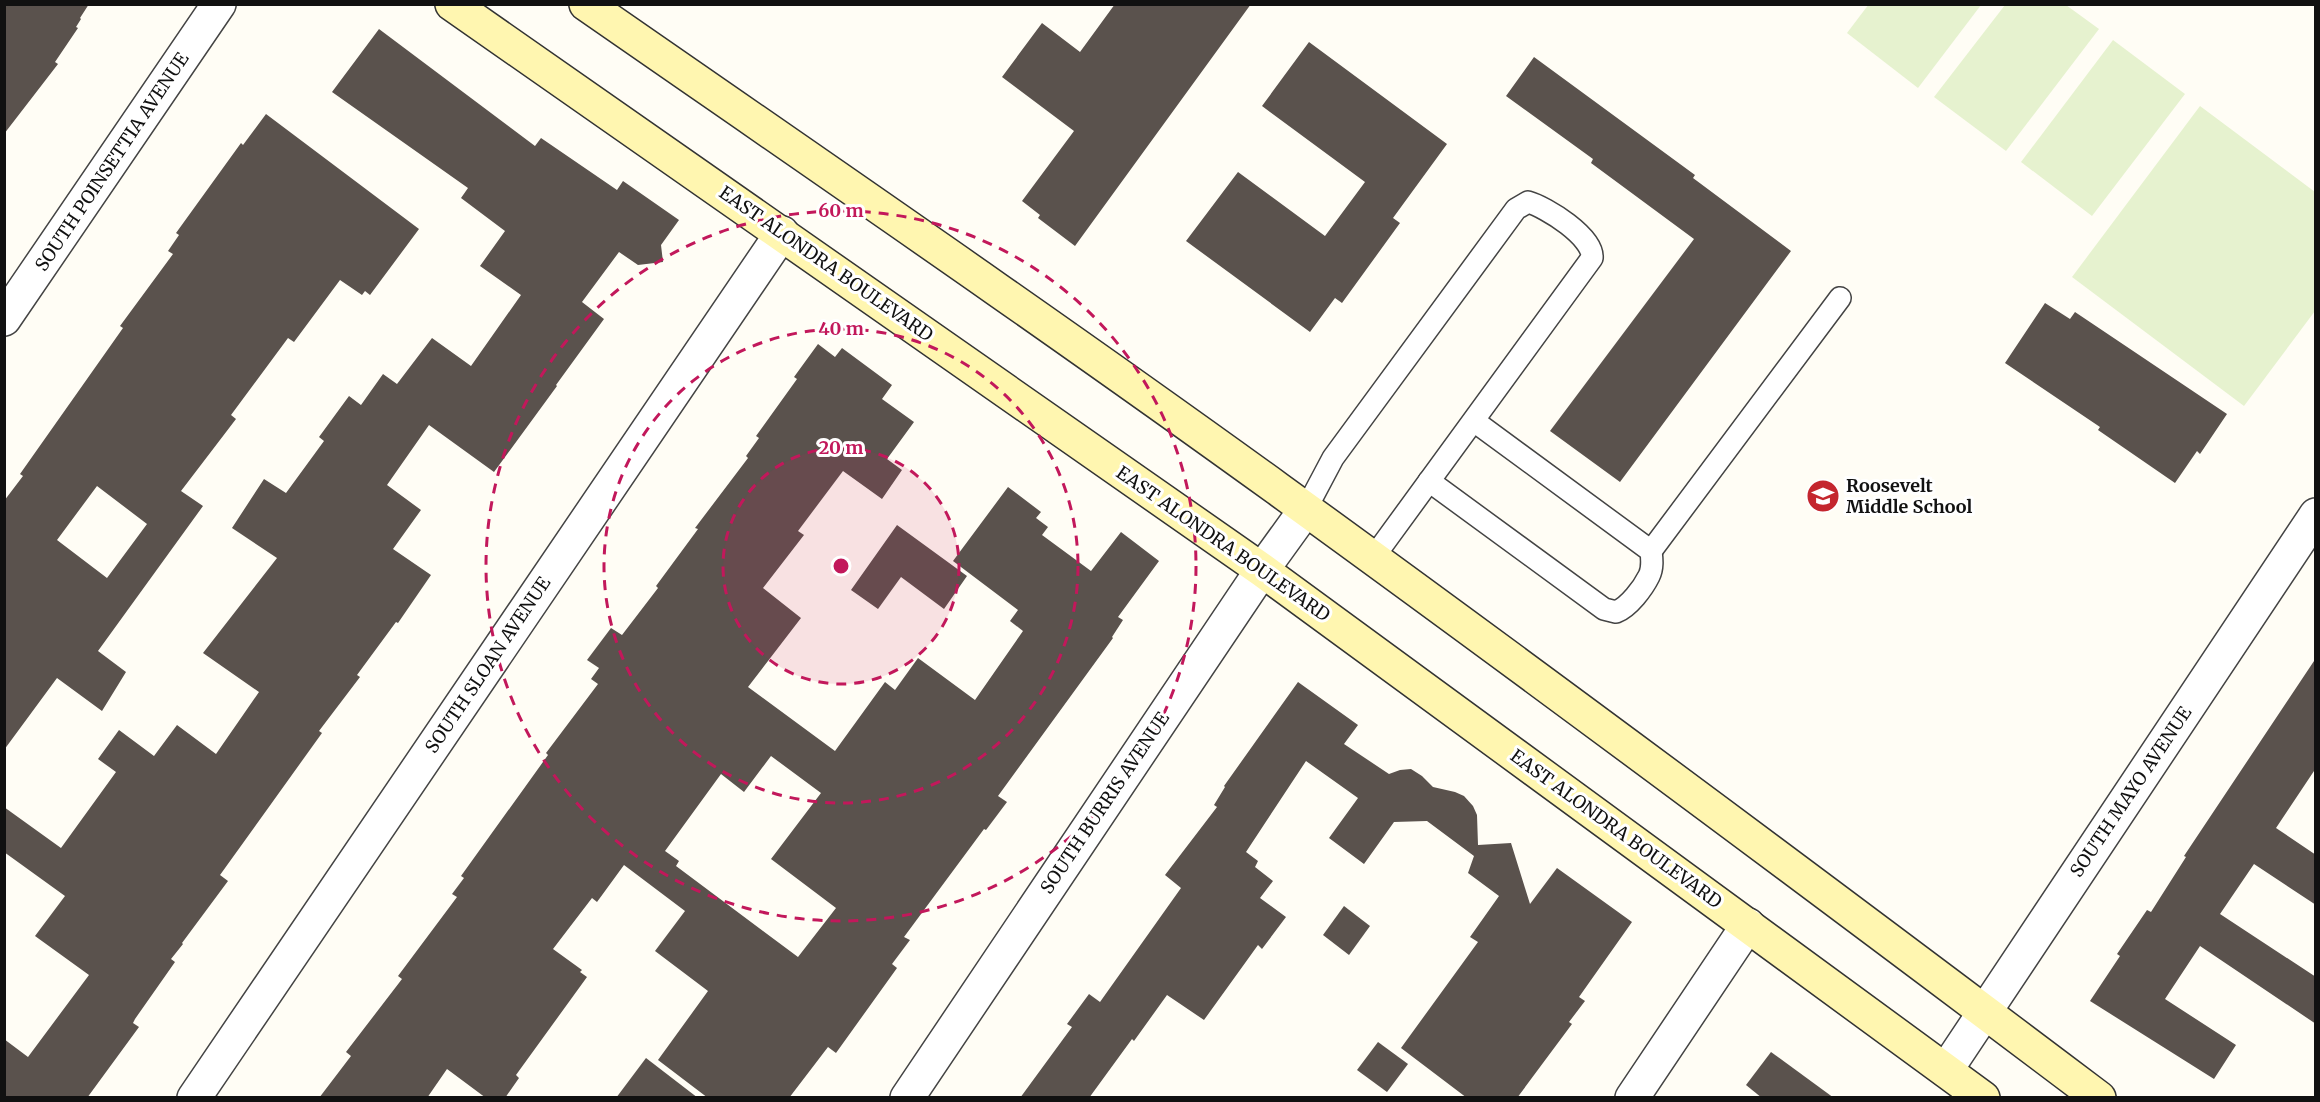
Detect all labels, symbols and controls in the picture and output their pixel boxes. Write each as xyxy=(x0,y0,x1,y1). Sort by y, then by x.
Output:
street label: SOUTH POINSETTIA AVENUE xyxy=(30,48,194,275)
street label: EAST ALONDRA BOULEVARD xyxy=(715,181,938,346)
text: 60 m xyxy=(818,199,864,222)
text: 40 m xyxy=(818,317,864,340)
text: 20 m xyxy=(819,436,863,459)
street label: EAST ALONDRA BOULEVARD xyxy=(1112,461,1335,626)
place label: Roosevelt Middle School xyxy=(1846,474,1972,518)
school or university icon: Roosevelt Middle School xyxy=(1805,478,1841,514)
centre of rings xyxy=(831,556,851,576)
street label: SOUTH SLOAN AVENUE xyxy=(420,572,556,757)
street label: SOUTH MAYO AVENUE xyxy=(2065,702,2197,881)
street label: SOUTH BURRIS AVENUE xyxy=(1035,707,1174,898)
street label: EAST ALONDRA BOULEVARD xyxy=(1506,744,1727,913)

